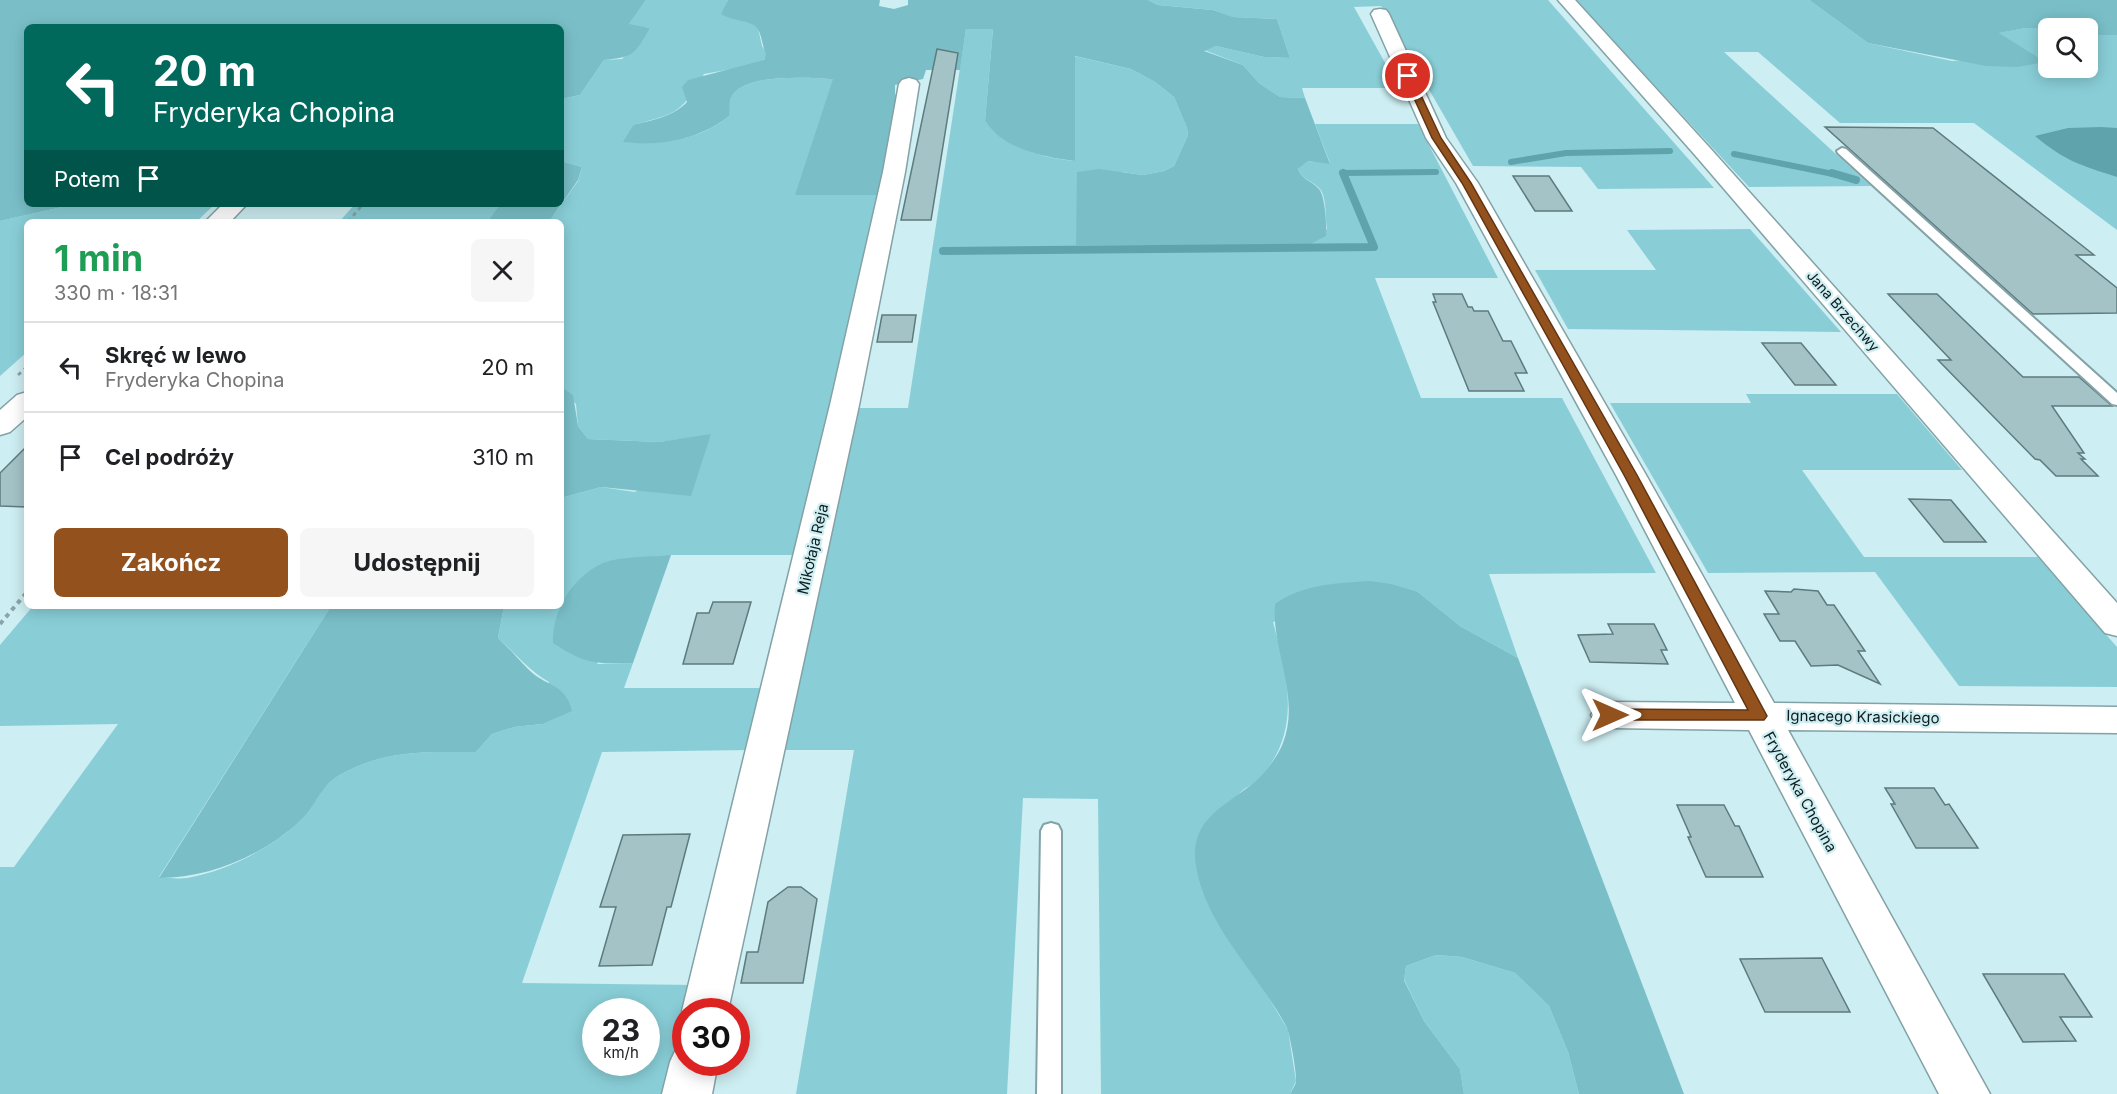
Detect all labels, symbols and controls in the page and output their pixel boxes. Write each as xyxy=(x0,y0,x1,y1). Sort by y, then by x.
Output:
map controls xyxy=(2038,18,2098,78)
button: search xyxy=(2038,18,2098,78)
text: 20 m xyxy=(153,45,256,96)
icon: left xyxy=(54,48,132,126)
pin xyxy=(1382,50,1433,101)
icon: arrive xyxy=(1391,59,1424,92)
text: Fryderyka Chopina xyxy=(153,96,395,129)
icon: arrive xyxy=(132,162,165,195)
text: Potem xyxy=(54,166,120,192)
text: 1 min xyxy=(54,236,143,280)
button: close xyxy=(471,239,534,302)
street label: Jana Brzechwy xyxy=(1804,267,1883,355)
text: 330 m · 18:31 xyxy=(54,281,178,305)
text: Skręć w lewo xyxy=(105,342,246,368)
icon: left xyxy=(54,351,87,384)
text: 20 m xyxy=(481,354,534,380)
text: Fryderyka Chopina xyxy=(105,368,284,392)
icon: arrive xyxy=(54,441,87,474)
text: Cel podróży xyxy=(105,444,234,470)
text: 310 m xyxy=(472,444,534,470)
street label: Mikołaja Reja xyxy=(793,502,832,596)
button: Zakończ xyxy=(54,528,288,597)
button: Udostępnij xyxy=(300,528,534,597)
position arrow xyxy=(1578,683,1642,747)
street label: Ignacego Krasickiego xyxy=(1786,706,1940,727)
street label: Fryderyka Chopina xyxy=(1760,728,1841,855)
speed limit sign: 30 xyxy=(672,998,750,1076)
text: 23 xyxy=(602,1012,640,1048)
text: km/h xyxy=(603,1043,639,1062)

